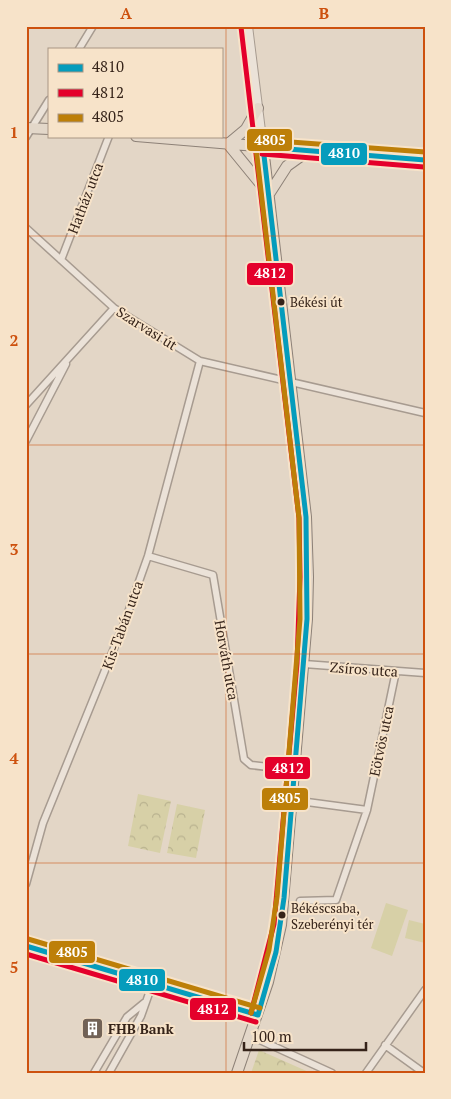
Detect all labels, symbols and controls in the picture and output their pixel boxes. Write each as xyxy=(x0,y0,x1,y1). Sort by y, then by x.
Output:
text: A xyxy=(120,2,132,24)
text: B xyxy=(319,2,329,24)
legend xyxy=(48,48,222,138)
text: 4810 xyxy=(92,56,124,76)
text: 4812 xyxy=(92,82,124,102)
text: 4805 xyxy=(92,106,124,126)
text: 1 xyxy=(9,121,19,143)
line badge: 4805 xyxy=(246,128,293,152)
text: 4805 xyxy=(254,130,286,149)
line badge: 4810 xyxy=(320,142,368,166)
text: 4810 xyxy=(328,143,360,162)
street label: Hatház utca xyxy=(63,160,107,236)
line badge: 4812 xyxy=(246,262,294,286)
text: 4812 xyxy=(254,263,286,282)
place label: Békési út xyxy=(290,293,343,311)
marker: Békési út xyxy=(276,297,286,307)
street label: Szarvasi út xyxy=(113,302,182,355)
text: 2 xyxy=(9,329,19,351)
text: 3 xyxy=(9,538,19,560)
street label: Kis-Tabán utca xyxy=(97,578,147,672)
street label: Horváth utca xyxy=(211,618,243,702)
street label: Zsíros utca xyxy=(329,657,399,681)
street label: Eötvös utca xyxy=(364,704,398,778)
text: 4 xyxy=(9,747,19,769)
line badge: 4812 xyxy=(264,756,311,780)
text: 4812 xyxy=(272,758,304,777)
line badge: 4805 xyxy=(261,787,309,811)
text: 4805 xyxy=(269,788,301,807)
place label: Békéscsaba, Szeberényi tér xyxy=(291,899,374,933)
marker: Békéscsaba, Szeberényi tér xyxy=(277,910,287,920)
line badge: 4805 xyxy=(48,940,96,964)
text: 4805 xyxy=(56,942,88,961)
text: 5 xyxy=(9,956,19,978)
line badge: 4810 xyxy=(118,968,166,992)
text: 4810 xyxy=(126,970,158,989)
line badge: 4812 xyxy=(189,997,237,1021)
text: 4812 xyxy=(197,999,229,1018)
building icon: FHB Bank xyxy=(80,1016,104,1040)
place label: FHB Bank xyxy=(108,1019,175,1038)
scale bar xyxy=(244,1019,366,1051)
text: 100 m xyxy=(251,1026,292,1046)

